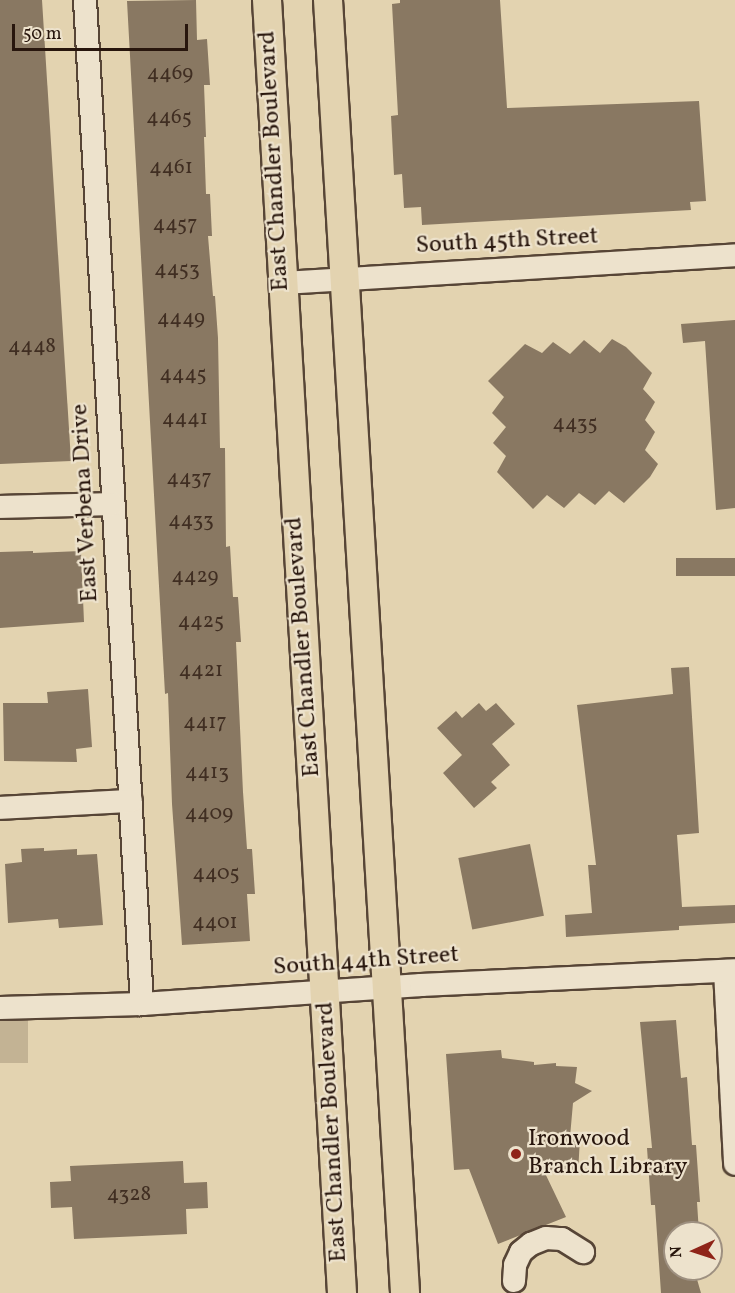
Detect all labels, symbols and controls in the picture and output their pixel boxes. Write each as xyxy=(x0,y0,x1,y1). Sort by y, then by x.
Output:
scale bar xyxy=(15,12,190,50)
text: 50 m xyxy=(23,22,62,47)
street label: East Chandler Boulevard xyxy=(254,30,296,292)
house number: 4469 xyxy=(147,61,193,87)
house number: 4465 xyxy=(146,105,192,131)
house number: 4461 xyxy=(149,155,193,181)
house number: 4457 xyxy=(153,212,197,238)
street label: South 45th Street xyxy=(415,223,599,261)
house number: 4453 xyxy=(154,257,200,283)
house number: 4449 xyxy=(157,306,205,332)
house number: 4448 xyxy=(8,334,56,360)
house number: 4445 xyxy=(159,362,207,388)
street label: East Verbena Drive xyxy=(66,403,106,603)
house number: 4441 xyxy=(162,406,208,432)
house number: 4435 xyxy=(552,411,598,437)
house number: 4437 xyxy=(166,466,212,492)
house number: 4433 xyxy=(168,508,214,534)
street label: East Chandler Boulevard xyxy=(281,516,327,778)
house number: 4429 xyxy=(171,564,219,590)
house number: 4425 xyxy=(178,609,224,635)
house number: 4421 xyxy=(179,658,223,684)
house number: 4417 xyxy=(183,710,227,736)
house number: 4413 xyxy=(185,760,229,786)
house number: 4409 xyxy=(185,801,233,827)
house number: 4405 xyxy=(192,861,240,887)
house number: 4401 xyxy=(192,910,238,936)
street label: South 44th Street xyxy=(272,941,460,983)
street label: East Chandler Boulevard xyxy=(312,1001,354,1263)
place label: Ironwood Branch Library xyxy=(528,1126,687,1182)
marker: Ironwood Branch Library xyxy=(509,1147,523,1161)
house number: 4328 xyxy=(107,1182,151,1208)
north arrow xyxy=(663,1221,723,1281)
text: N xyxy=(666,1245,688,1258)

